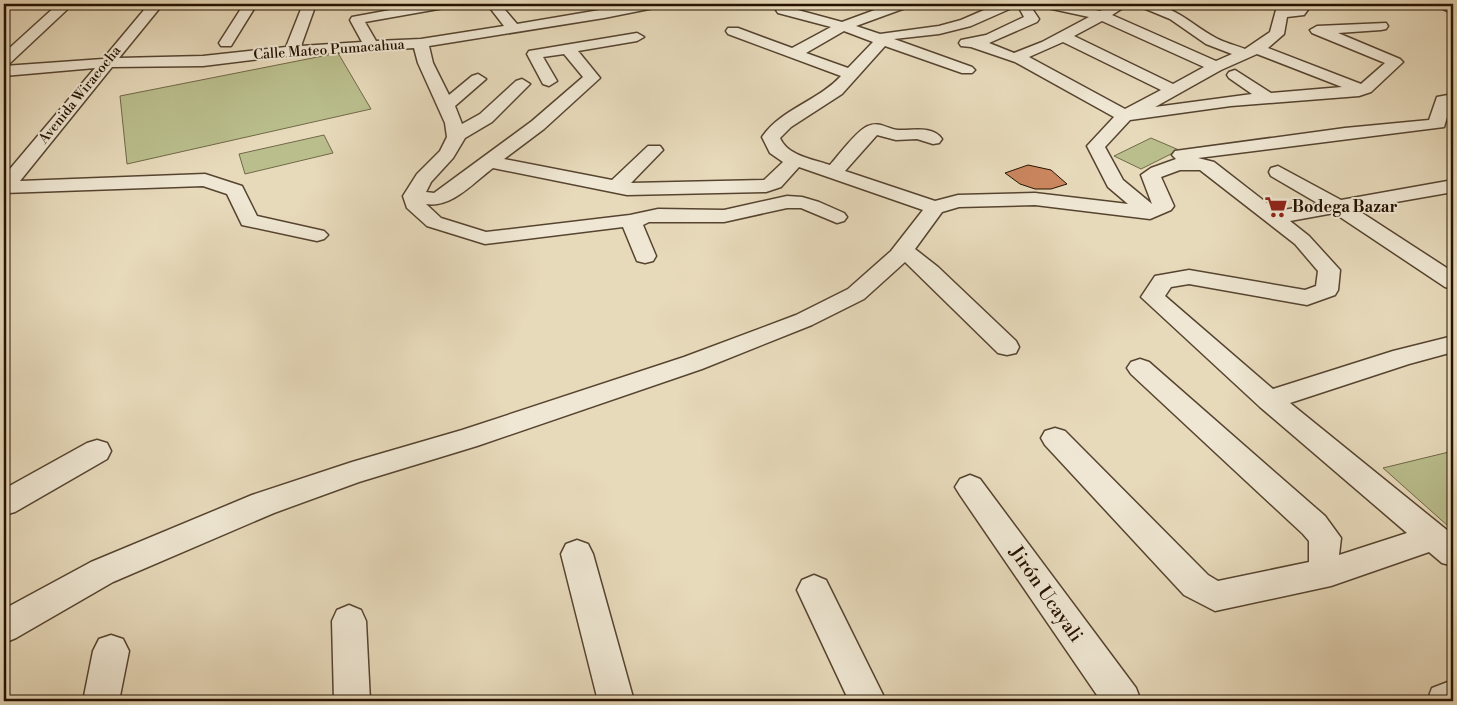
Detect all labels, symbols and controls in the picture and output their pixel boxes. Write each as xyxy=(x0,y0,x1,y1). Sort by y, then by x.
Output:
street label: Calle Mateo Pumacahua xyxy=(253,36,406,64)
street label: Avenida Wiracocha xyxy=(34,42,126,148)
supermarket icon: Bodega Bazar xyxy=(1263,194,1289,220)
place label: Bodega Bazar xyxy=(1292,197,1398,217)
street label: Jirón Ucayali xyxy=(1003,540,1088,647)

